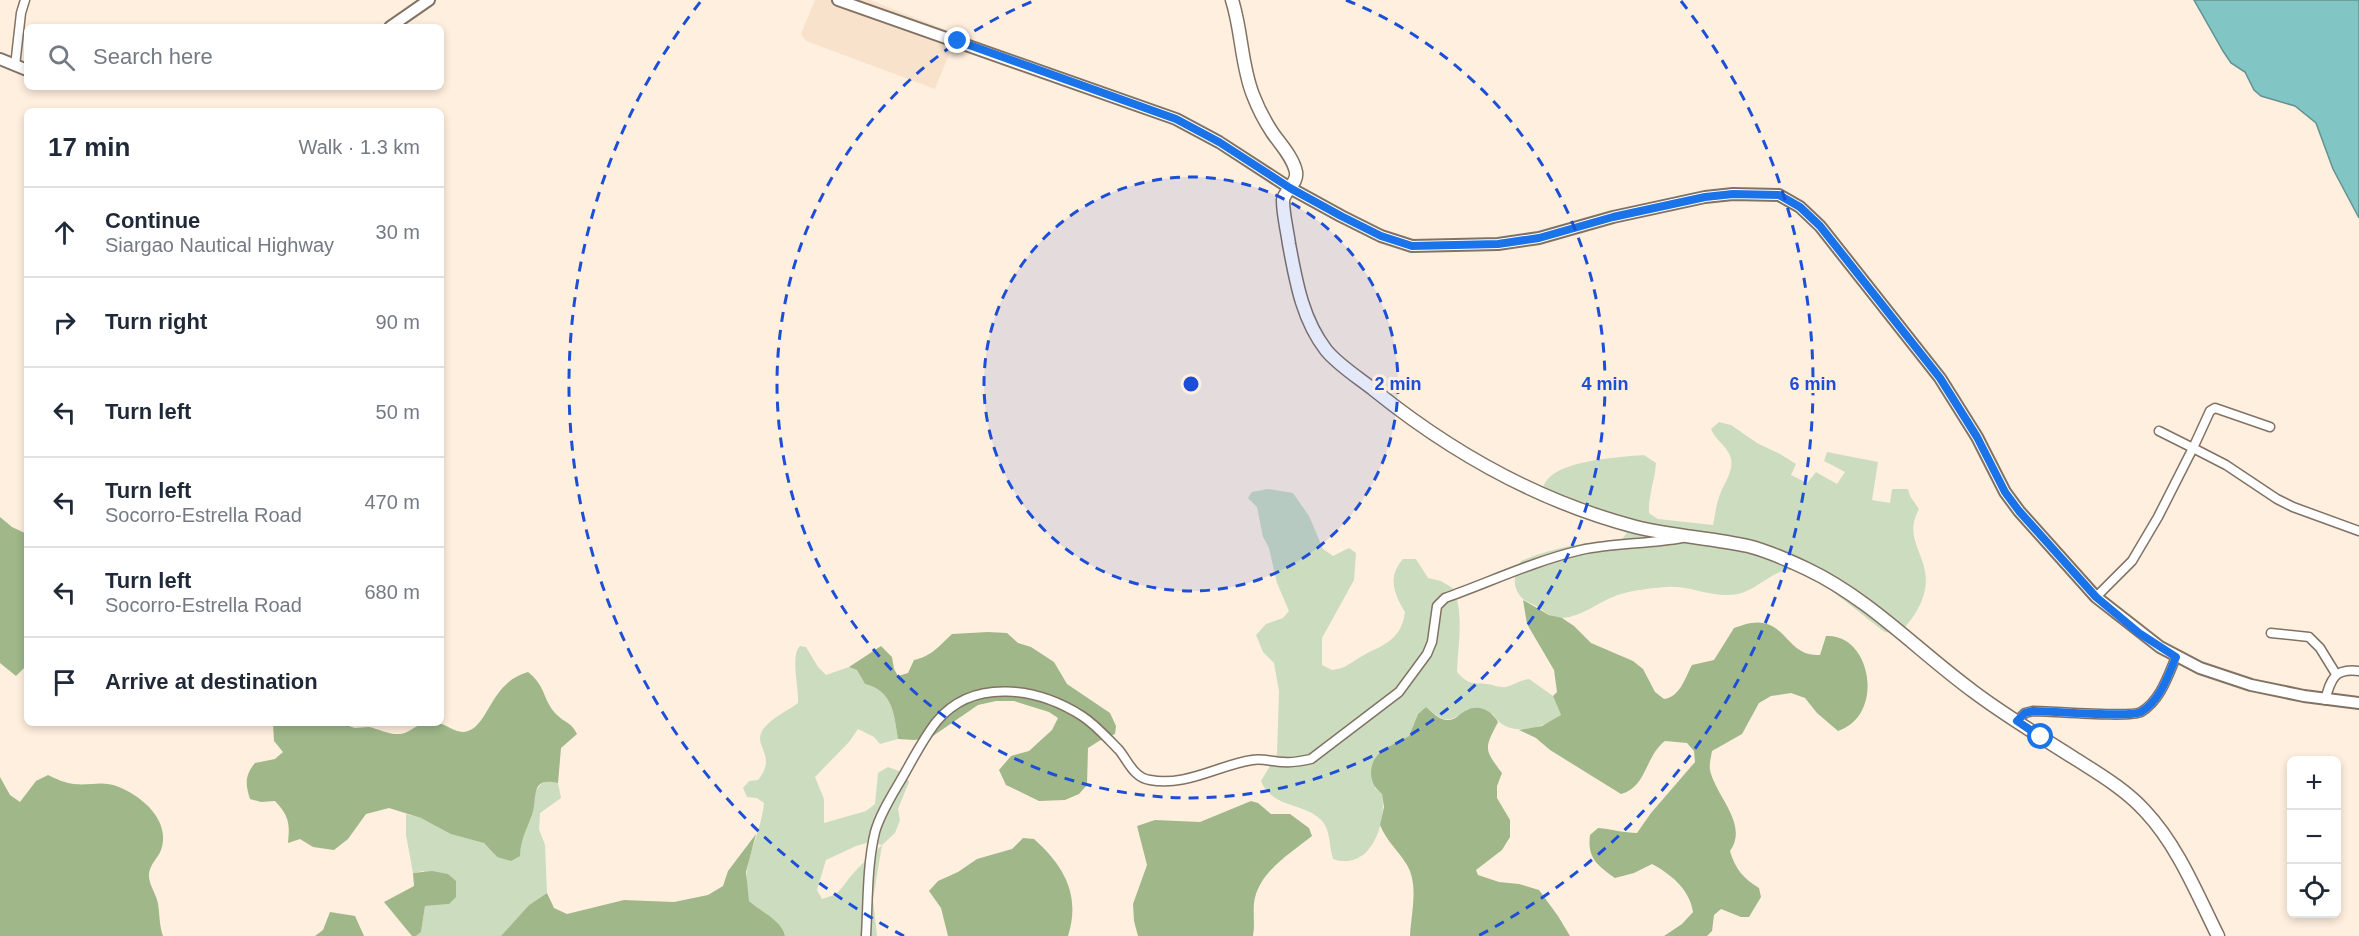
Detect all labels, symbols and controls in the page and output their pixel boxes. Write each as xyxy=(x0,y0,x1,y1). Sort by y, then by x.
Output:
search box xyxy=(24,24,444,90)
route end xyxy=(944,27,970,53)
icon: search xyxy=(45,41,78,74)
text: Search here xyxy=(93,44,213,69)
text: 17 min xyxy=(48,132,130,162)
text: Walk · 1.3 km xyxy=(299,136,420,158)
text: Continue xyxy=(105,208,200,233)
icon: ahead xyxy=(48,216,81,249)
text: 30 m xyxy=(376,221,420,243)
text: Siargao Nautical Highway xyxy=(105,234,334,256)
icon: right xyxy=(48,306,81,339)
text: Turn right xyxy=(105,309,207,334)
text: 90 m xyxy=(376,311,420,333)
centre of rings xyxy=(1181,374,1201,394)
text: 2 min xyxy=(1374,374,1422,394)
text: 4 min xyxy=(1581,374,1629,394)
text: 6 min xyxy=(1789,374,1837,394)
icon: left xyxy=(48,396,81,429)
text: Turn left xyxy=(105,399,191,424)
text: 50 m xyxy=(376,401,420,423)
text: Turn left xyxy=(105,478,191,503)
icon: left xyxy=(48,486,81,519)
text: 470 m xyxy=(364,491,420,513)
text: Socorro-Estrella Road xyxy=(105,504,302,526)
text: Turn left xyxy=(105,568,191,593)
icon: left xyxy=(48,576,81,609)
text: 680 m xyxy=(364,581,420,603)
text: Socorro-Estrella Road xyxy=(105,594,302,616)
icon: arrive xyxy=(48,666,81,699)
text: Arrive at destination xyxy=(105,669,318,694)
route start xyxy=(2027,723,2053,749)
map controls xyxy=(2287,756,2341,918)
button: + xyxy=(2287,756,2341,810)
button: − xyxy=(2287,810,2341,864)
button: locate xyxy=(2287,864,2341,918)

